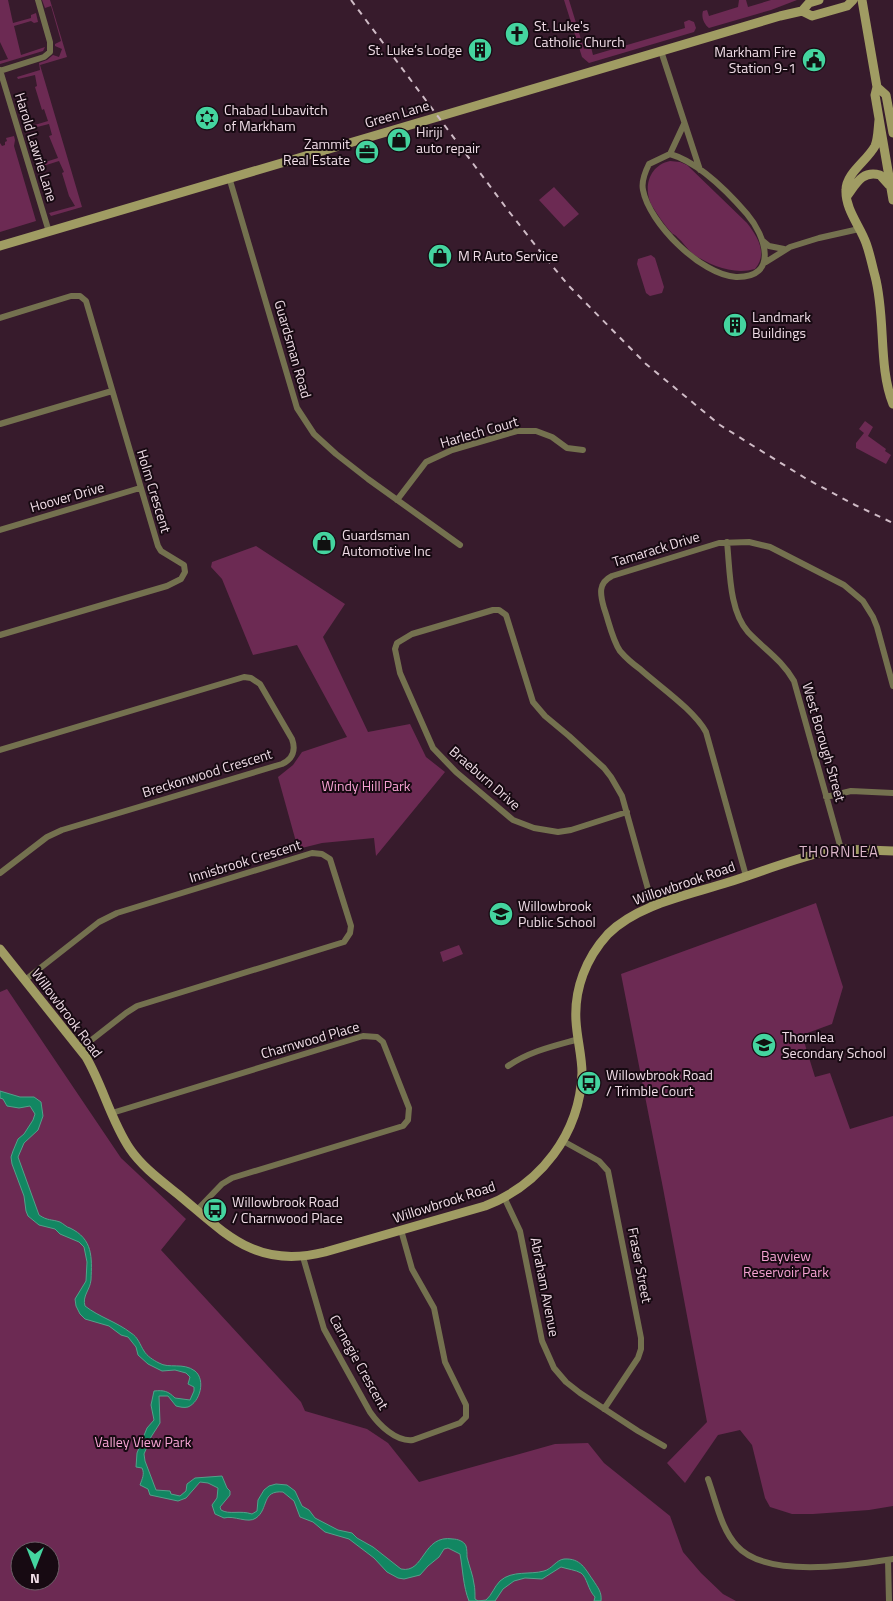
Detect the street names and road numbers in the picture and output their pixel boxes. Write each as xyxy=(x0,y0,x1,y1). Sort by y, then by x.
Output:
street label: Harold Lawrie Lane xyxy=(10,90,63,204)
street label: Green Lane xyxy=(362,94,432,133)
street label: Guardsman Road xyxy=(269,297,318,400)
street label: Harlech Court xyxy=(437,410,520,453)
street label: Holm Crescent xyxy=(132,447,177,535)
street label: Hoover Drive xyxy=(27,476,106,517)
street label: Tamarack Drive xyxy=(610,525,702,572)
street label: West Borough Street xyxy=(797,680,852,804)
street label: Braeburn Drive xyxy=(445,741,526,815)
street label: Breckonwood Crescent xyxy=(139,743,275,802)
street label: Innisbrook Crescent xyxy=(186,833,303,888)
street label: Willowbrook Road xyxy=(630,855,738,910)
street label: Willowbrook Road xyxy=(27,964,108,1062)
street label: Charnwood Place xyxy=(258,1015,362,1064)
street label: Willowbrook Road xyxy=(390,1175,498,1228)
street label: Fraser Street xyxy=(623,1225,658,1305)
street label: Abraham Avenue xyxy=(526,1235,565,1338)
street label: Carnegie Crescent xyxy=(325,1310,394,1413)

